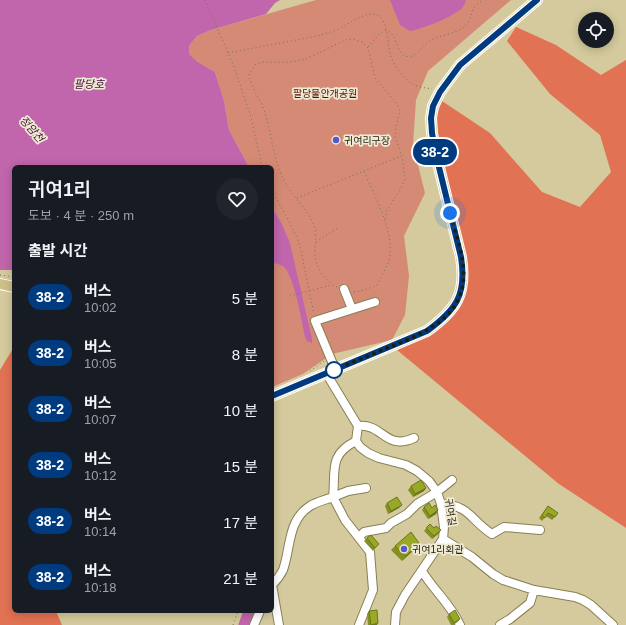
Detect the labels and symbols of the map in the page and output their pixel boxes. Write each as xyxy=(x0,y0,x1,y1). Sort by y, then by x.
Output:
water label: 팔당호 xyxy=(74,78,105,90)
park label: 팔당물안개공원 xyxy=(293,88,357,99)
water label: 정암천 xyxy=(18,114,48,146)
marker: 귀여리구장 xyxy=(331,135,341,145)
place label: 귀여리구장 xyxy=(344,135,390,146)
line badge: 38-2 xyxy=(407,139,463,165)
your location xyxy=(440,203,460,223)
unlabelled marker xyxy=(325,361,343,379)
street label: 귀여길 xyxy=(443,498,458,527)
marker: 귀여1리회관 xyxy=(399,544,409,554)
place label: 귀여1리회관 xyxy=(412,544,464,555)

